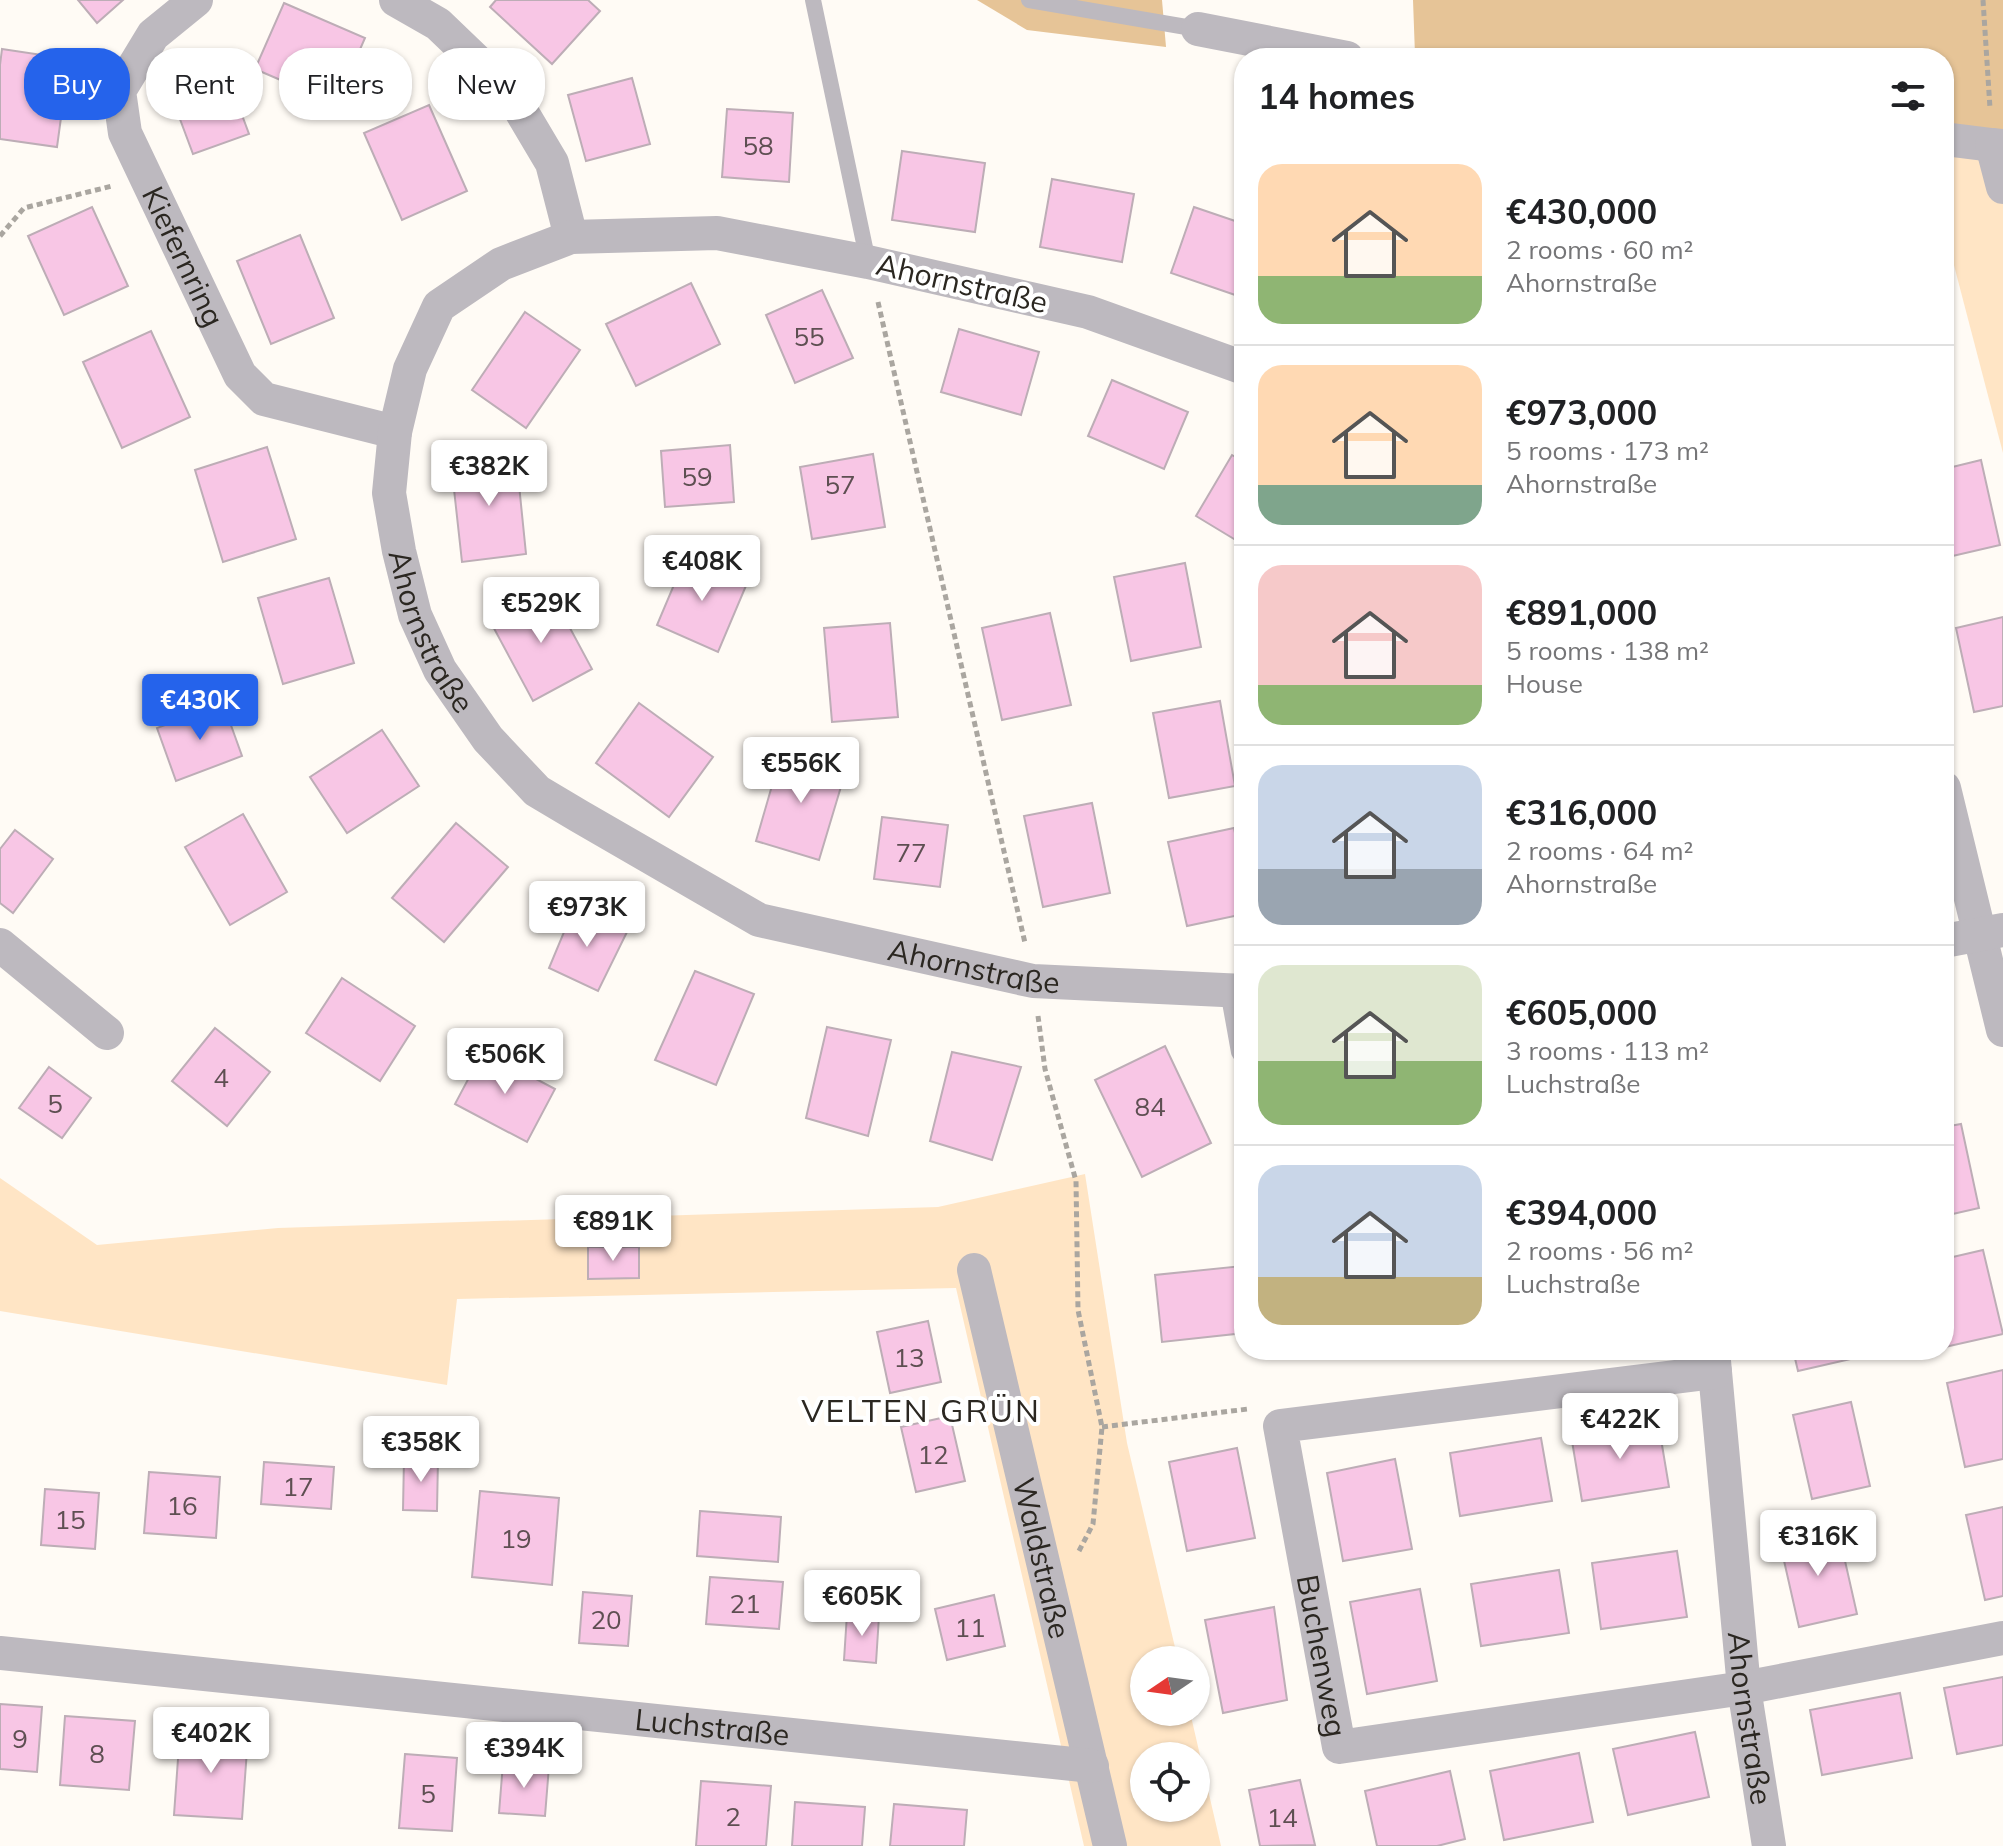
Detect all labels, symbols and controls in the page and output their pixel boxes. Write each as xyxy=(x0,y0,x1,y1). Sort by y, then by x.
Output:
chip: Buy xyxy=(24,48,130,120)
chip: Rent xyxy=(146,48,263,120)
chip: Filters xyxy=(279,48,412,120)
chip: New xyxy=(428,48,545,120)
icon: filters xyxy=(1886,74,1930,118)
text: 14 homes xyxy=(1258,75,1415,118)
house number: 58 xyxy=(742,129,774,162)
street label: Kiefernring xyxy=(134,180,233,333)
text: €430,000 xyxy=(1506,190,1657,233)
icon: home xyxy=(1322,196,1418,292)
text: 2 rooms · 60 m² xyxy=(1506,233,1693,266)
street label: Ahornstraße xyxy=(873,245,1051,321)
text: Ahornstraße xyxy=(1506,266,1657,299)
house number: 55 xyxy=(793,320,825,353)
text: €973,000 xyxy=(1506,391,1657,434)
icon: home xyxy=(1322,397,1418,493)
text: 5 rooms · 173 m² xyxy=(1506,434,1709,467)
pin: €382K xyxy=(433,440,545,508)
text: €382K xyxy=(449,449,529,482)
house number: 59 xyxy=(681,460,713,493)
text: Ahornstraße xyxy=(1506,467,1657,500)
house number: 57 xyxy=(824,468,856,501)
pin: €408K xyxy=(646,535,758,603)
text: €408K xyxy=(662,544,742,577)
street label: Ahornstraße xyxy=(380,546,483,720)
pin: €529K xyxy=(485,577,597,645)
text: €529K xyxy=(501,586,581,619)
text: €891,000 xyxy=(1506,591,1657,634)
icon: home xyxy=(1322,597,1418,693)
text: 5 rooms · 138 m² xyxy=(1506,634,1709,667)
text: House xyxy=(1506,667,1583,700)
pin: €430K xyxy=(144,674,256,742)
text: €430K xyxy=(160,683,240,716)
pin: €556K xyxy=(745,737,857,805)
text: €556K xyxy=(761,746,841,779)
text: €316,000 xyxy=(1506,791,1657,834)
icon: home xyxy=(1322,797,1418,893)
text: 2 rooms · 64 m² xyxy=(1506,834,1693,867)
house number: 77 xyxy=(895,836,927,869)
text: Ahornstraße xyxy=(1506,867,1657,900)
pin: €973K xyxy=(531,881,643,949)
text: €973K xyxy=(547,890,627,923)
street label: Ahornstraße xyxy=(884,930,1060,1001)
text: €605,000 xyxy=(1506,991,1657,1034)
icon: home xyxy=(1322,997,1418,1093)
pin: €506K xyxy=(449,1028,561,1096)
text: 3 rooms · 113 m² xyxy=(1506,1034,1709,1067)
text: €506K xyxy=(465,1037,545,1070)
house number: 4 xyxy=(213,1061,229,1094)
text: Luchstraße xyxy=(1506,1067,1640,1100)
house number: 5 xyxy=(47,1087,63,1120)
house number: 84 xyxy=(1134,1090,1166,1123)
text: €394,000 xyxy=(1506,1191,1657,1234)
pin: €891K xyxy=(557,1195,669,1263)
icon: home xyxy=(1322,1197,1418,1293)
text: €891K xyxy=(573,1204,653,1237)
text: 2 rooms · 56 m² xyxy=(1506,1234,1693,1267)
text: Luchstraße xyxy=(1506,1267,1640,1300)
house number: 13 xyxy=(893,1341,925,1374)
district label: VELTEN GRÜN xyxy=(801,1390,1041,1430)
pin: €422K xyxy=(1564,1393,1676,1461)
text: €422K xyxy=(1580,1402,1660,1435)
pin: €358K xyxy=(365,1416,477,1484)
text: €358K xyxy=(381,1425,461,1458)
house number: 12 xyxy=(917,1438,949,1471)
house number: 17 xyxy=(282,1470,314,1503)
street label: Waldstraße xyxy=(1005,1474,1079,1642)
house number: 16 xyxy=(166,1489,198,1522)
house number: 15 xyxy=(54,1503,86,1536)
pin: €316K xyxy=(1762,1510,1874,1578)
text: €316K xyxy=(1778,1519,1858,1552)
house number: 19 xyxy=(500,1522,532,1555)
pin: €605K xyxy=(806,1570,918,1638)
street label: Buchenweg xyxy=(1289,1572,1356,1740)
text: €605K xyxy=(822,1579,902,1612)
house number: 21 xyxy=(729,1587,761,1620)
house number: 20 xyxy=(590,1603,622,1636)
house number: 11 xyxy=(954,1611,986,1644)
street label: Ahornstraße xyxy=(1720,1630,1781,1807)
north arrow xyxy=(1130,1646,1210,1726)
map controls xyxy=(1130,1646,1210,1822)
street label: Luchstraße xyxy=(633,1700,791,1754)
pin: €402K xyxy=(155,1707,267,1775)
text: €402K xyxy=(171,1716,251,1749)
house number: 9 xyxy=(12,1722,28,1755)
pin: €394K xyxy=(468,1722,580,1790)
text: €394K xyxy=(484,1731,564,1764)
house number: 8 xyxy=(89,1737,105,1770)
button: locate xyxy=(1130,1742,1210,1822)
house number: 5 xyxy=(420,1777,436,1810)
house number: 2 xyxy=(725,1800,741,1833)
house number: 14 xyxy=(1266,1801,1298,1834)

